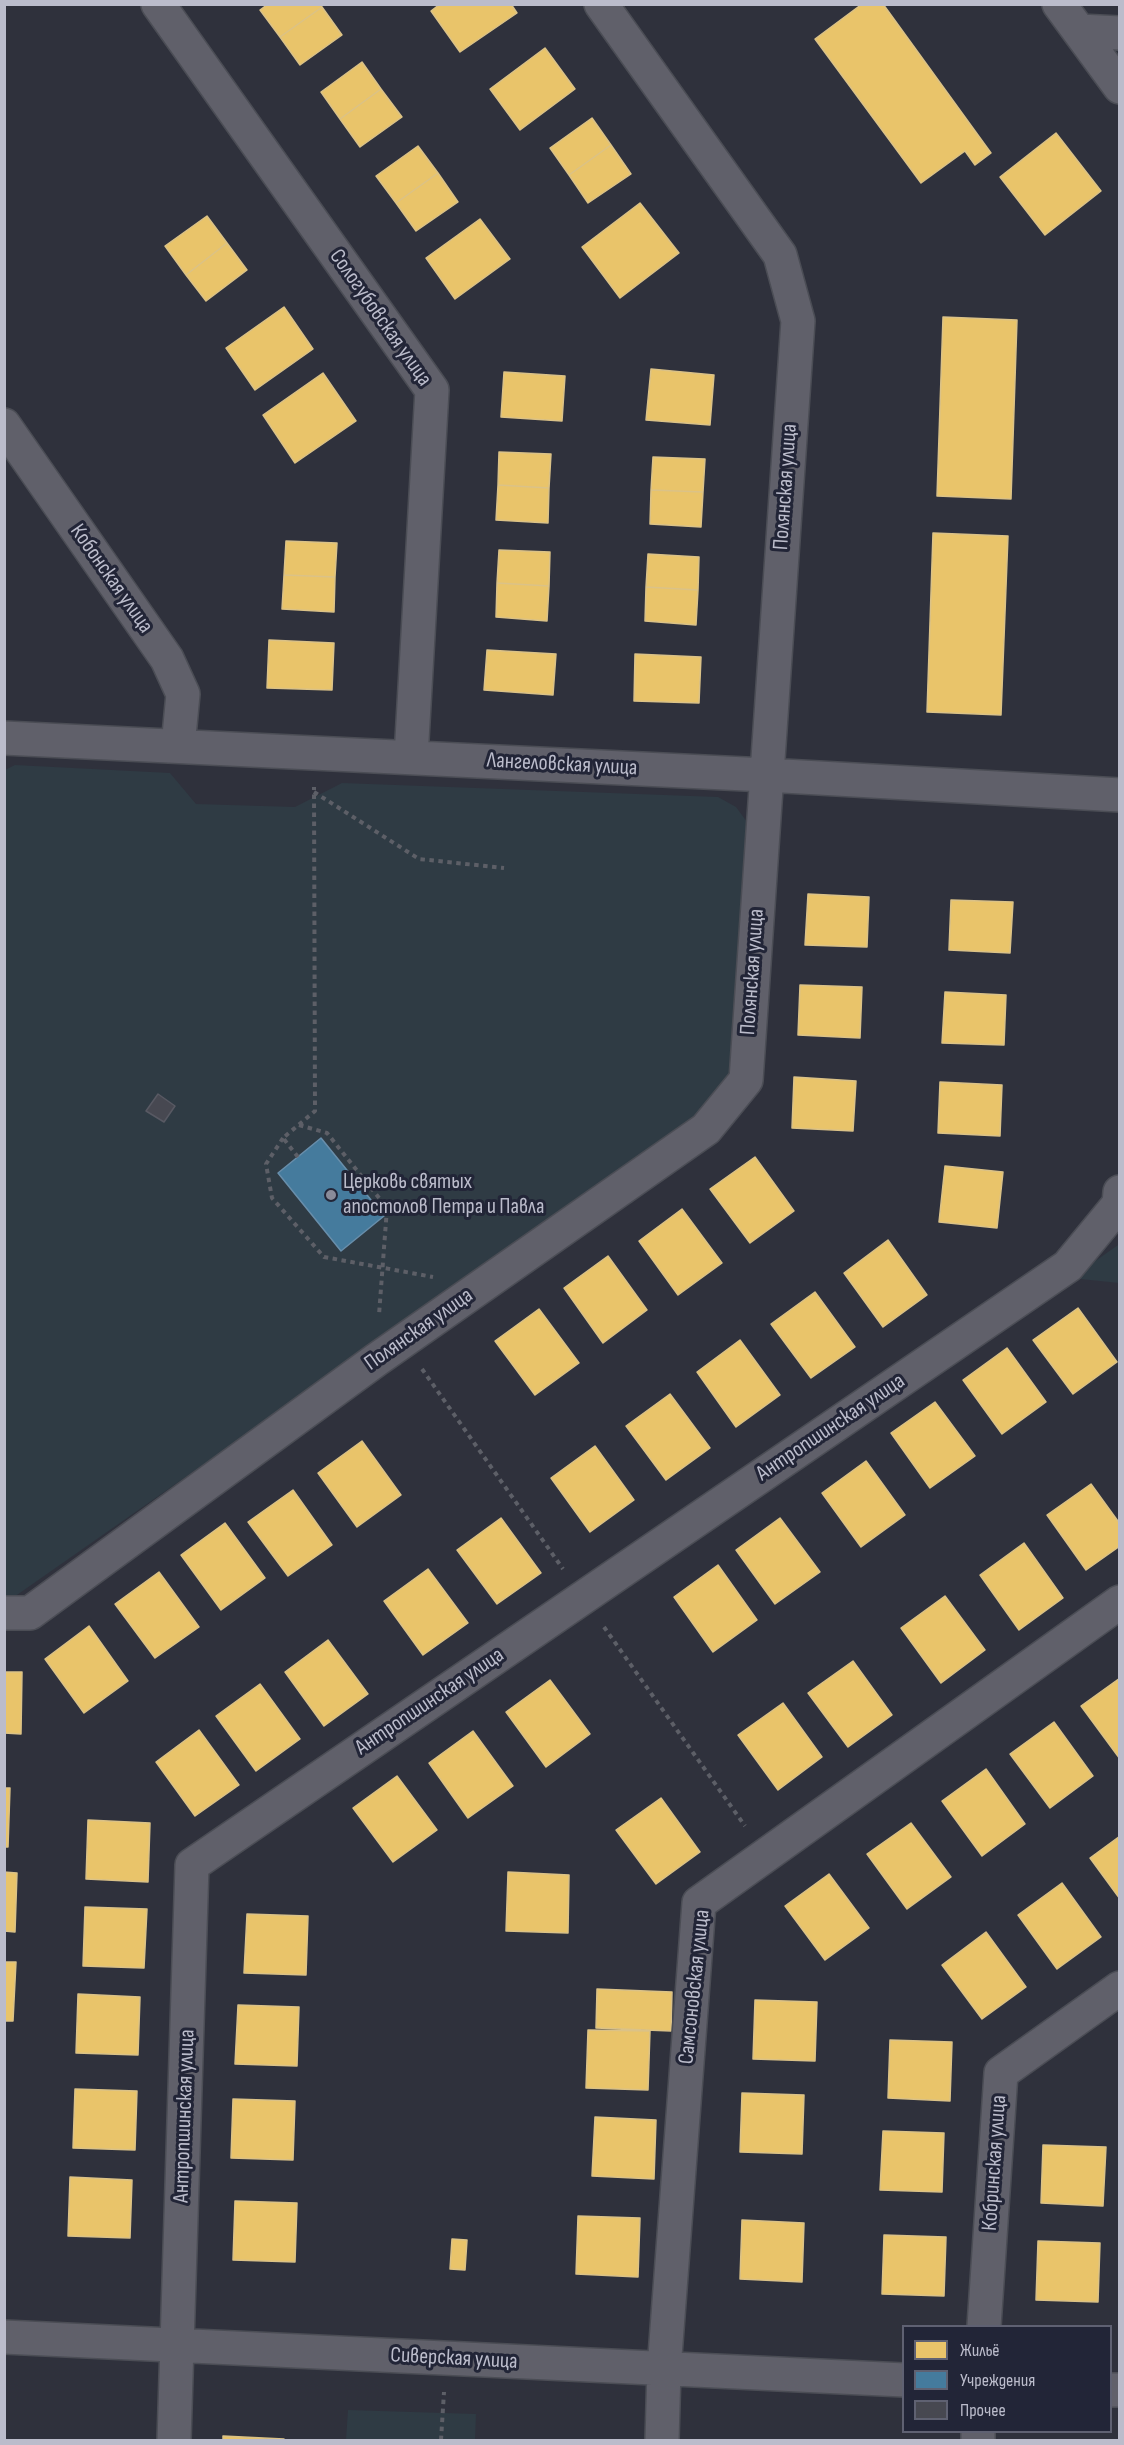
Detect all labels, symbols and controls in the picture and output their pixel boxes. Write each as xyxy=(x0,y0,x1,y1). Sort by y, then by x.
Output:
street label: Сологубовская улица xyxy=(323,244,437,392)
street label: Полянская улица xyxy=(768,423,804,551)
street label: Кобонская улица xyxy=(64,519,158,639)
street label: Лангеловская улица xyxy=(486,748,638,782)
street label: Полянская улица xyxy=(735,908,771,1036)
place label: Церковь святых апостолов Петра и Павла xyxy=(343,1169,545,1220)
marker: Церковь святых апостолов Петра и Павла xyxy=(324,1188,338,1202)
street label: Полянская улица xyxy=(360,1283,478,1377)
street label: Антропшинская улица xyxy=(752,1369,910,1487)
street label: Антропшинская улица xyxy=(351,1643,509,1761)
street label: Самсоновская улица xyxy=(674,1908,716,2066)
street label: Антропшинская улица xyxy=(169,2029,201,2203)
street label: Кобринская улица xyxy=(977,2094,1013,2232)
legend xyxy=(902,2325,1112,2433)
text: Жильё xyxy=(960,2340,1000,2361)
street label: Сиверская улица xyxy=(390,2342,518,2376)
text: Учреждения xyxy=(960,2370,1035,2391)
text: Прочее xyxy=(960,2400,1006,2421)

